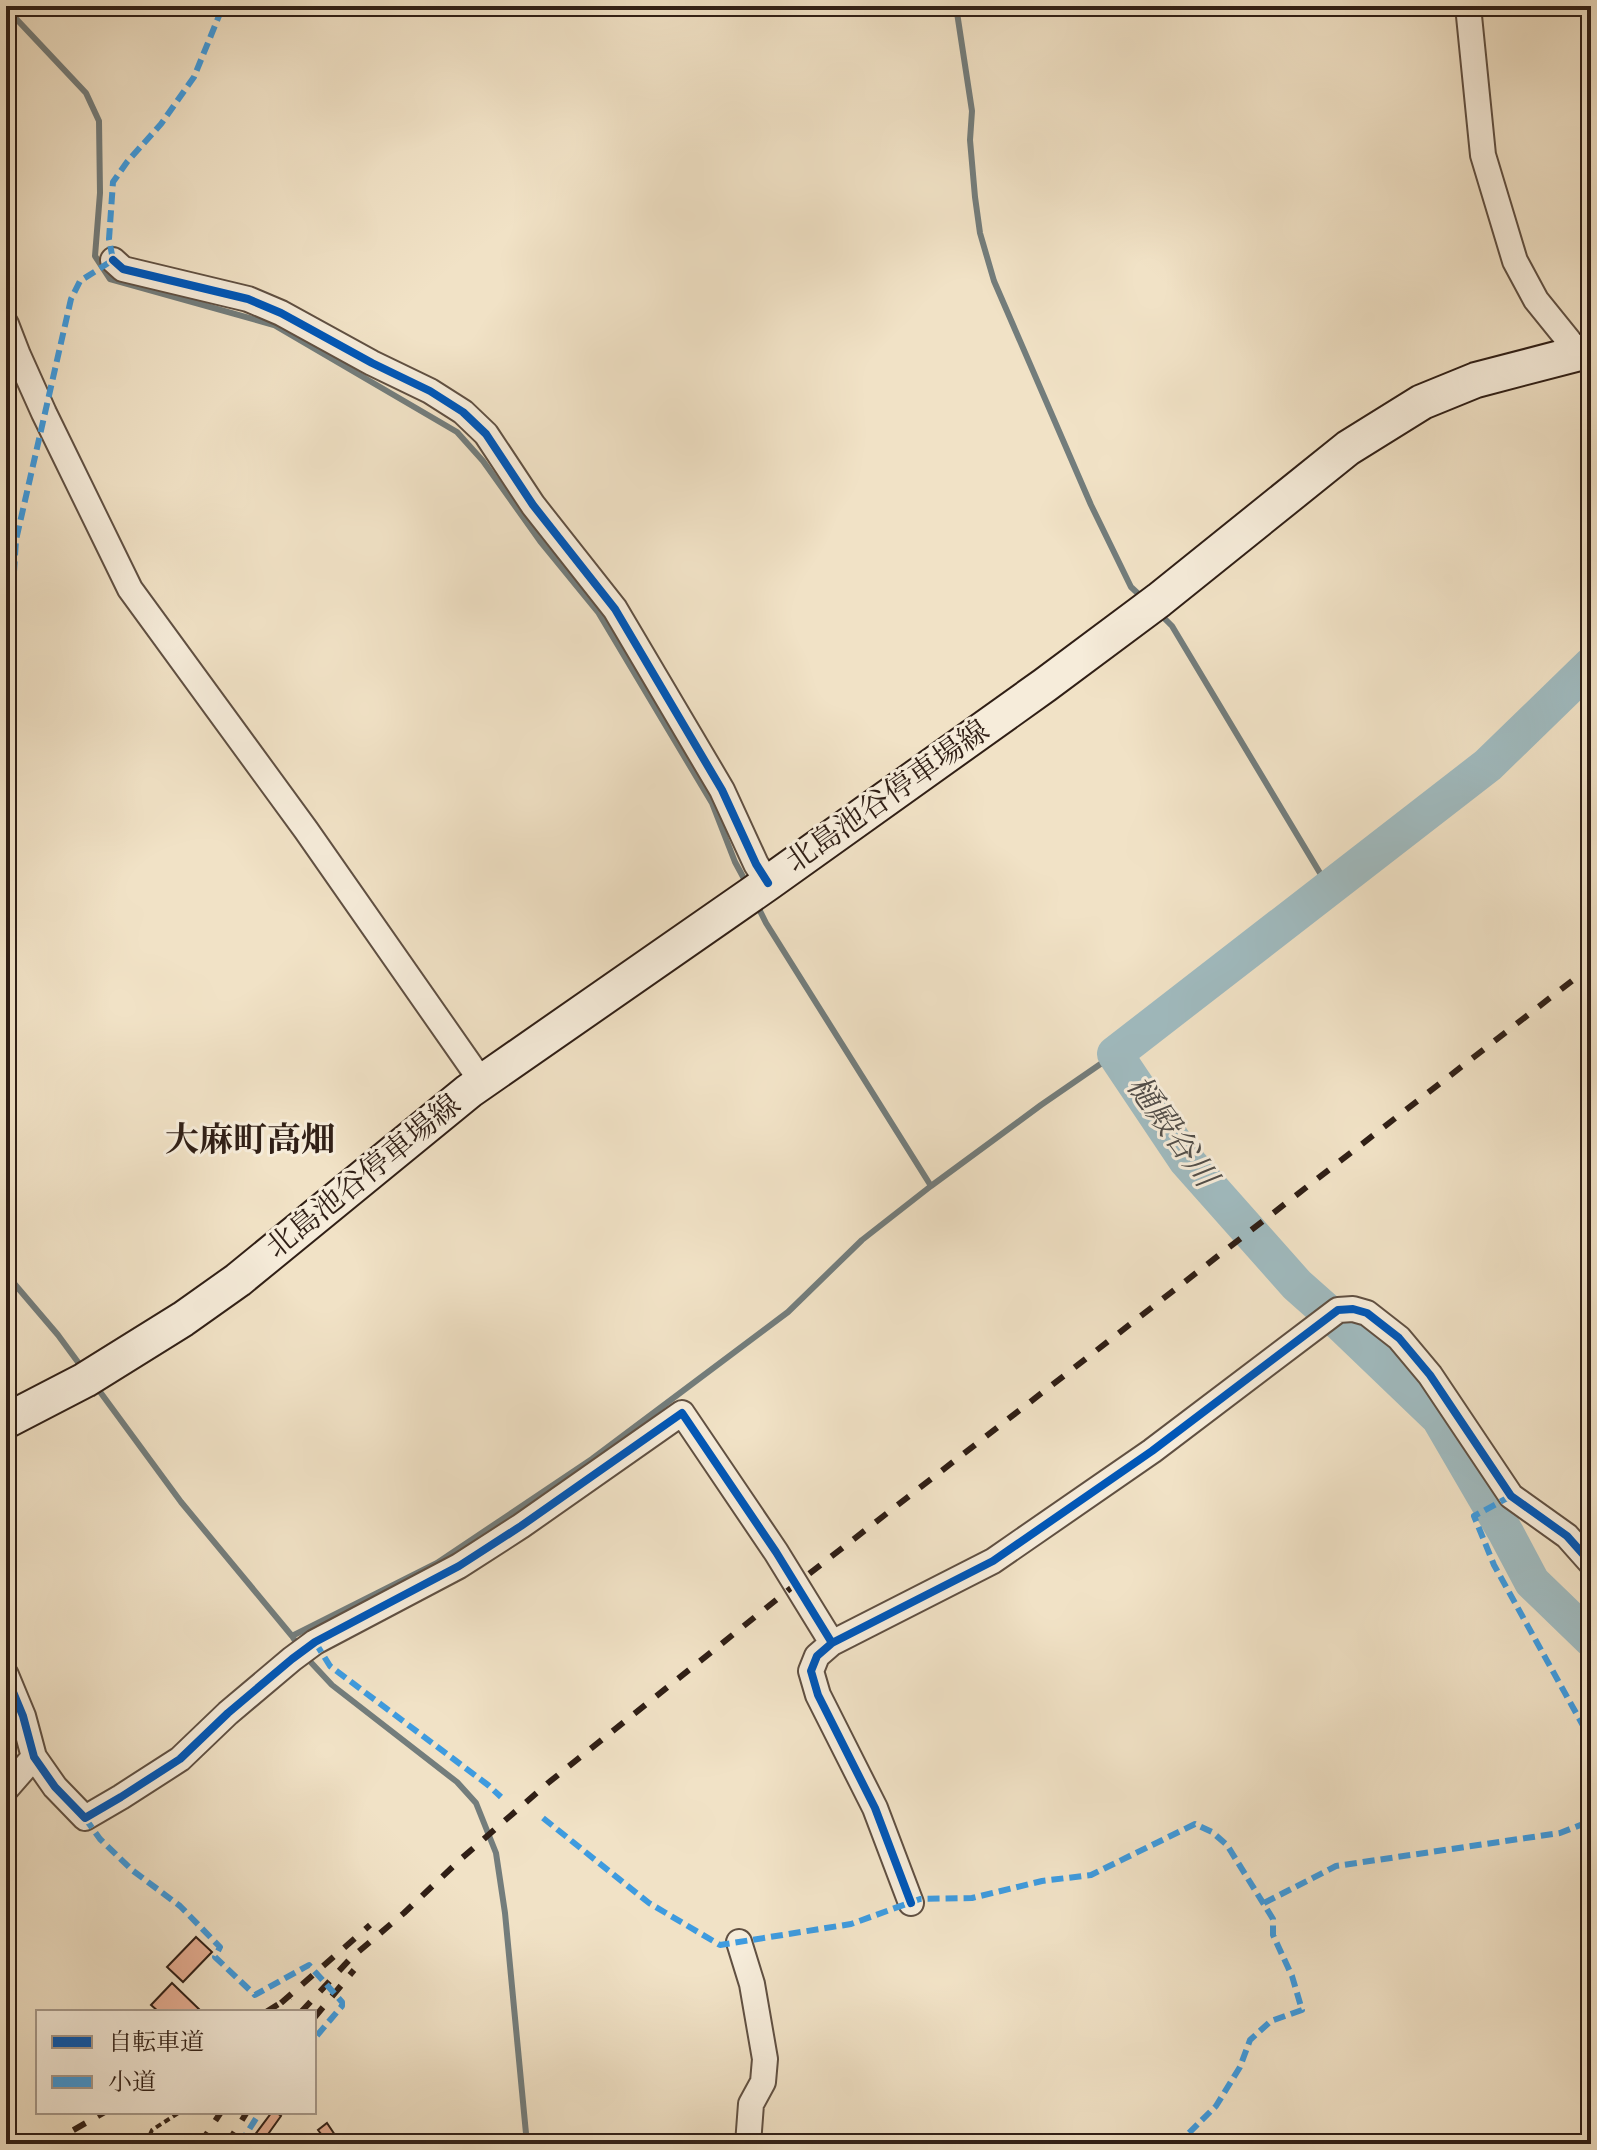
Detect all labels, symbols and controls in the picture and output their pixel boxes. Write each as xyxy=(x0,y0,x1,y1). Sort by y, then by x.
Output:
street label: 北島池谷停車場線 xyxy=(779,713,997,881)
water label: 樋殿谷川 xyxy=(1117,1068,1227,1198)
street label: 北島池谷停車場線 xyxy=(259,1087,469,1267)
district label: 大麻町高畑 xyxy=(165,1120,335,1162)
legend xyxy=(36,2010,316,2114)
text: 自転車道 xyxy=(108,2028,204,2058)
text: 小道 xyxy=(108,2068,156,2098)

